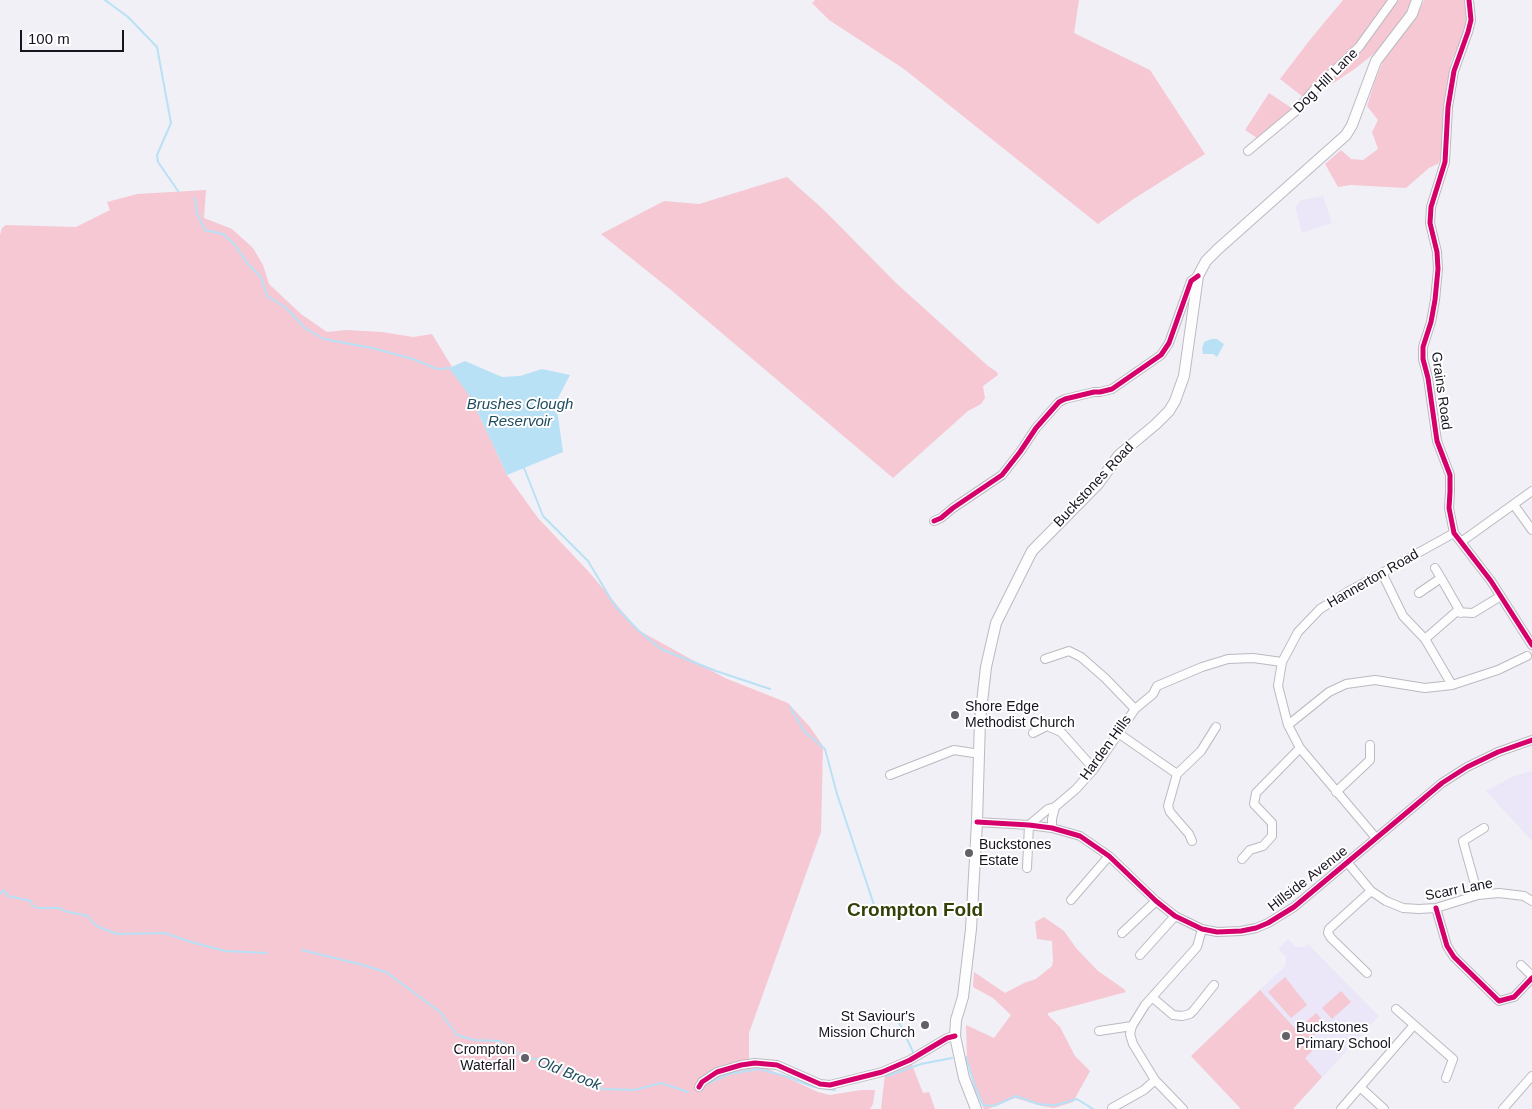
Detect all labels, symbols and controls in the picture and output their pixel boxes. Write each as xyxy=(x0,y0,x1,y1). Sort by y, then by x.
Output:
scale bar xyxy=(22,20,126,52)
text: 100 m xyxy=(28,30,70,47)
street label: Dog Hill Lane xyxy=(1290,45,1362,117)
street label: Grains Road xyxy=(1427,351,1455,431)
water label: Brushes Clough Reservoir xyxy=(467,396,573,431)
street label: Buckstones Road xyxy=(1050,439,1138,531)
street label: Hannerton Road xyxy=(1324,546,1422,612)
place label: Shore Edge Methodist Church xyxy=(965,699,1075,732)
marker: Shore Edge Methodist Church xyxy=(949,709,961,721)
street label: Harden Hills xyxy=(1077,712,1135,784)
place label: Buckstones Estate xyxy=(979,837,1051,870)
street label: Hillside Avenue xyxy=(1265,843,1351,915)
marker: Buckstones Estate xyxy=(963,847,975,859)
street label: Scarr Lane xyxy=(1424,875,1494,905)
district label: Crompton Fold xyxy=(847,900,983,922)
place label: St Saviour's Mission Church xyxy=(819,1009,915,1042)
marker: St Saviour's Mission Church xyxy=(919,1019,931,1031)
place label: Buckstones Primary School xyxy=(1296,1020,1391,1052)
marker: Buckstones Primary School xyxy=(1280,1030,1292,1042)
place label: Crompton Waterfall xyxy=(454,1042,515,1074)
marker: Crompton Waterfall xyxy=(519,1052,531,1064)
water label: Old Brook xyxy=(535,1053,603,1095)

